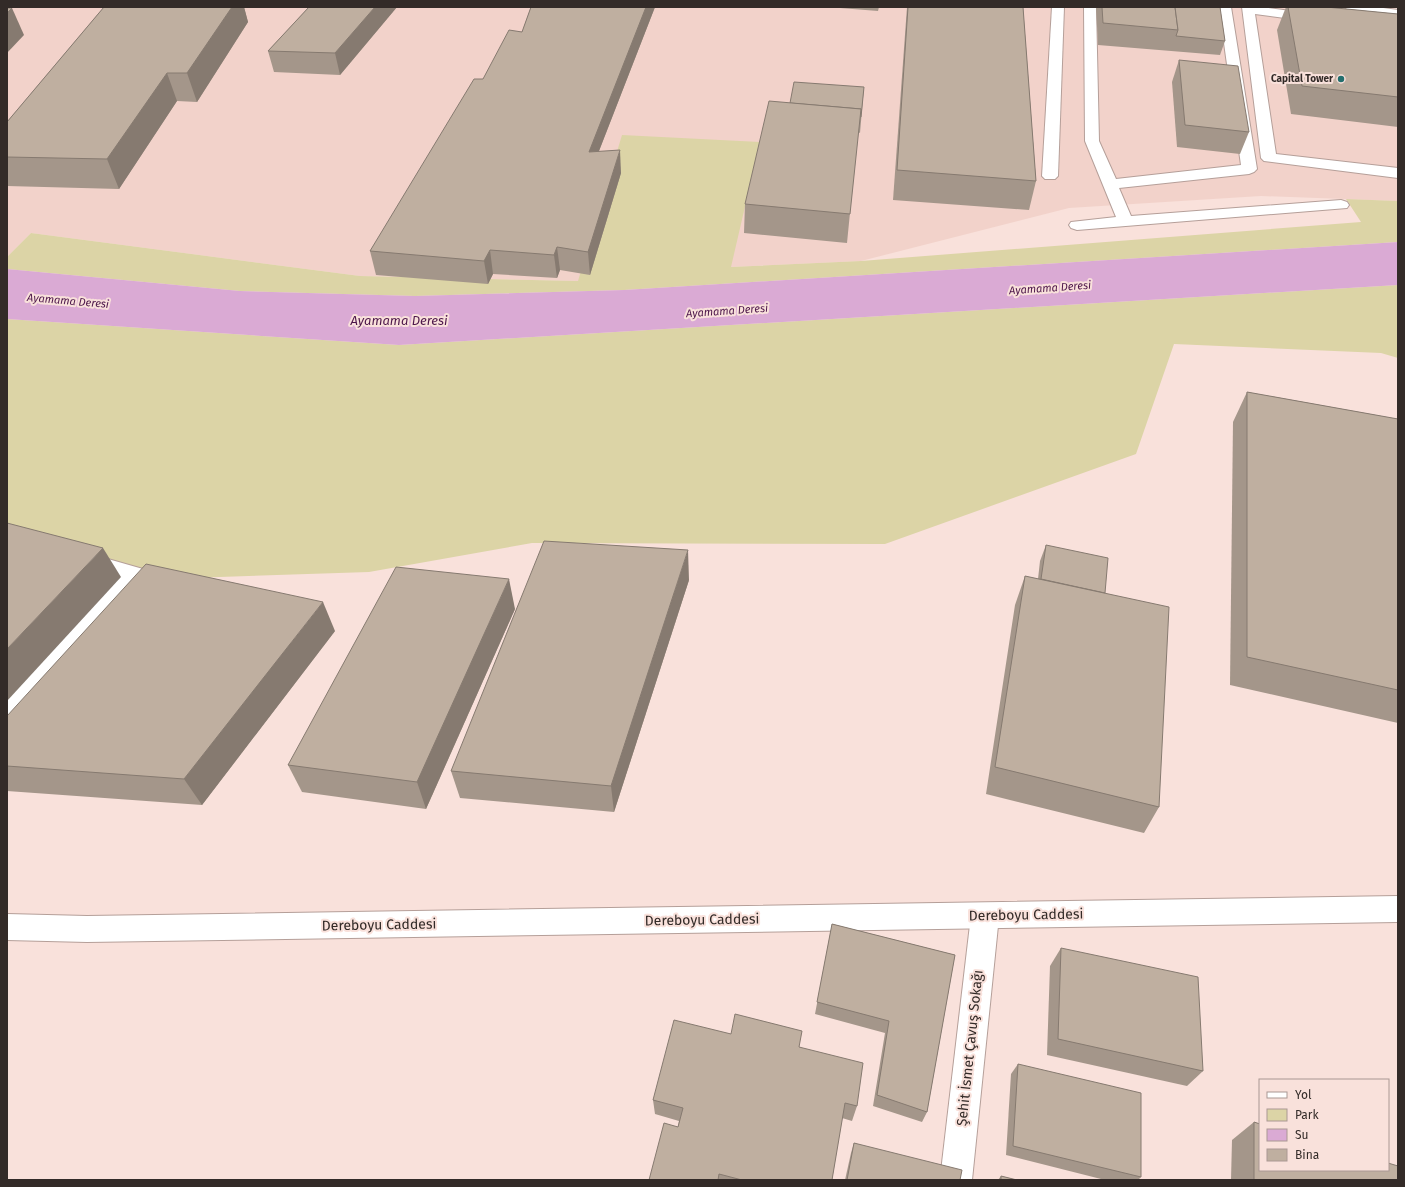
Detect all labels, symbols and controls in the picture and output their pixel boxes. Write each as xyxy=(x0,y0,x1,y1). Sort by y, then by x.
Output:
place label: Capital Tower xyxy=(1271,73,1334,85)
marker: Capital Tower xyxy=(1336,74,1346,84)
water label: Ayamama Deresi xyxy=(1008,279,1091,297)
water label: Ayamama Deresi xyxy=(25,291,110,311)
water label: Ayamama Deresi xyxy=(685,302,768,320)
water label: Ayamama Deresi xyxy=(349,313,448,328)
street label: Dereboyu Caddesi xyxy=(969,906,1083,924)
street label: Dereboyu Caddesi xyxy=(645,911,759,929)
street label: Dereboyu Caddesi xyxy=(322,916,436,934)
street label: Şehit İsmet Çavuş Sokağı xyxy=(952,969,987,1127)
legend xyxy=(1259,1079,1389,1171)
text: Yol xyxy=(1295,1088,1312,1102)
text: Park xyxy=(1295,1108,1319,1122)
text: Su xyxy=(1295,1128,1309,1142)
text: Bina xyxy=(1295,1148,1319,1162)

